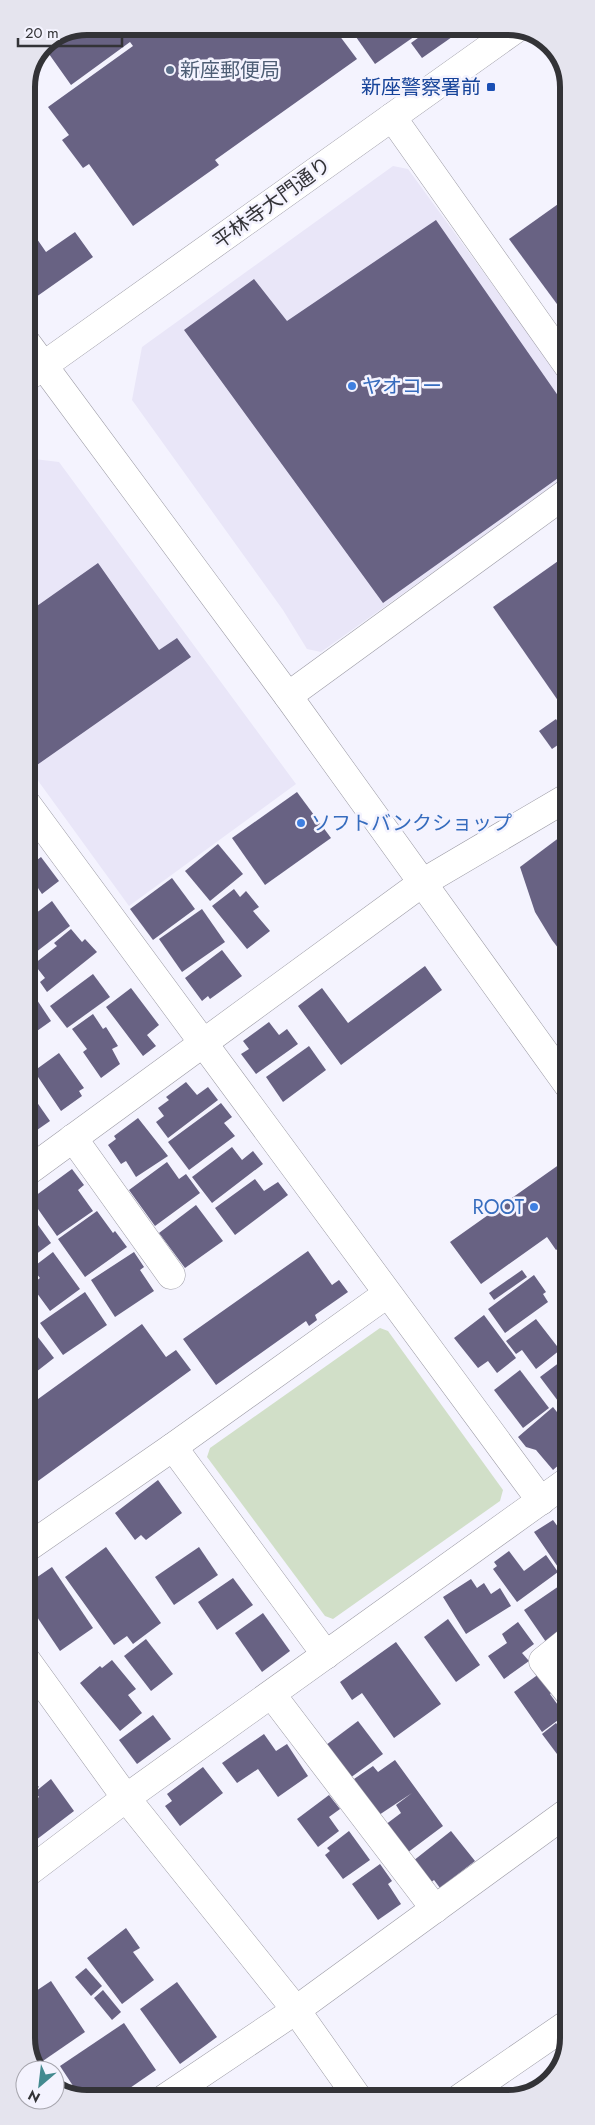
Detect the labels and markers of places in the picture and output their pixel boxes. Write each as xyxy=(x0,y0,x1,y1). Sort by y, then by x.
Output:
place label: 新座郵便局 xyxy=(180,56,280,85)
marker: 新座郵便局 xyxy=(164,64,176,76)
place label: 新座警察署前 xyxy=(361,73,481,102)
marker: 新座警察署前 xyxy=(485,81,497,93)
place label: ヤオコー xyxy=(362,372,442,401)
marker: ヤオコー xyxy=(346,380,358,392)
place label: ソフトバンクショップ xyxy=(311,809,512,838)
marker: ソフトバンクショップ xyxy=(295,817,307,829)
place label: ROOT xyxy=(473,1193,525,1222)
marker: ROOT xyxy=(528,1201,540,1213)

